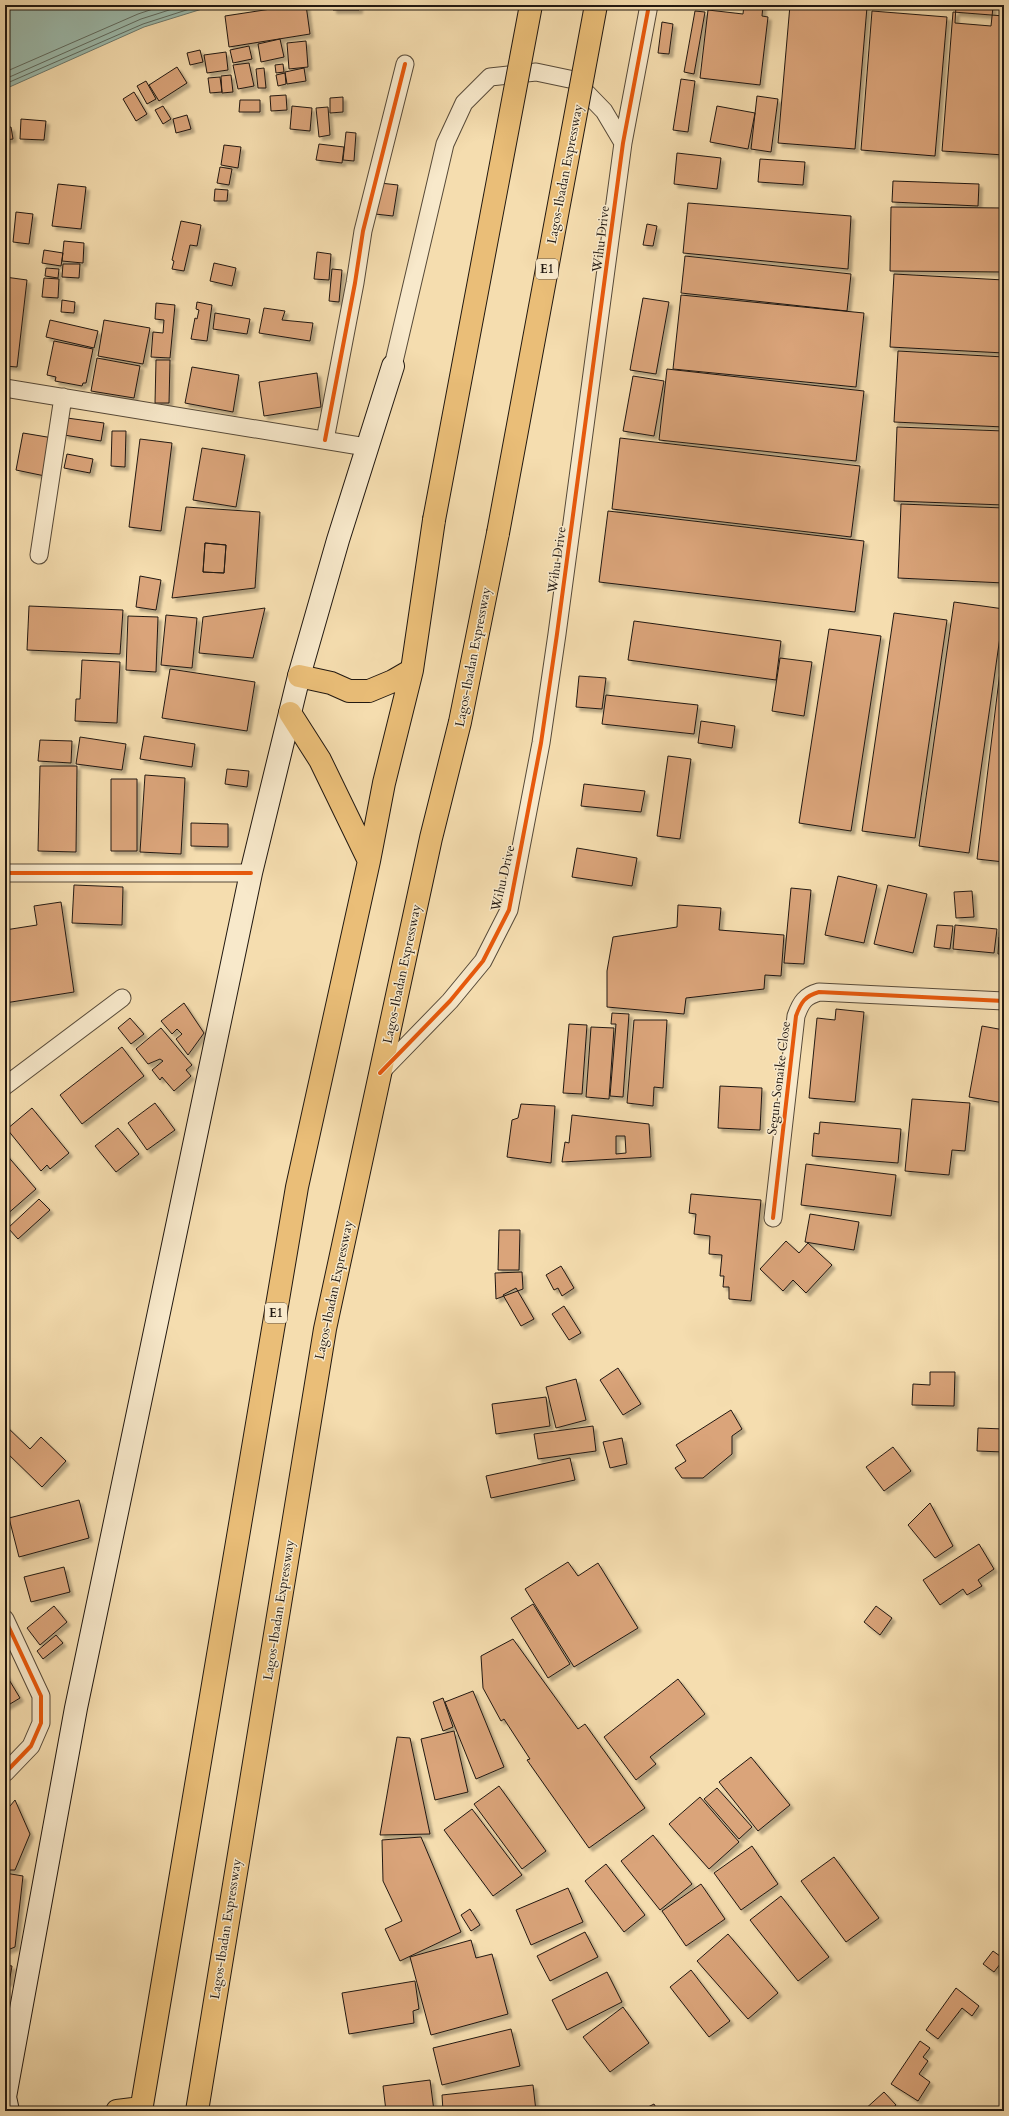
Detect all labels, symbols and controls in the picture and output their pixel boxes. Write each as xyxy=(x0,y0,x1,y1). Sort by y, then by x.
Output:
street label: Lagos-Ibadan Expressway xyxy=(543,102,587,245)
street label: Wihu Drive xyxy=(588,204,614,274)
road number: E1 xyxy=(536,259,558,279)
street label: Wihu Drive xyxy=(543,525,571,596)
street label: Lagos-Ibadan Expressway xyxy=(451,585,495,728)
street label: Wihu Drive xyxy=(486,843,519,914)
street label: Lagos-Ibadan Expressway xyxy=(378,903,426,1045)
street label: Segun Sonaike Close xyxy=(763,1020,795,1136)
street label: Lagos-Ibadan Expressway xyxy=(310,1219,358,1361)
road number: E1 xyxy=(265,1303,287,1323)
street label: Lagos-Ibadan Expressway xyxy=(259,1538,299,1682)
street label: Lagos-Ibadan Expressway xyxy=(206,1857,246,2001)

